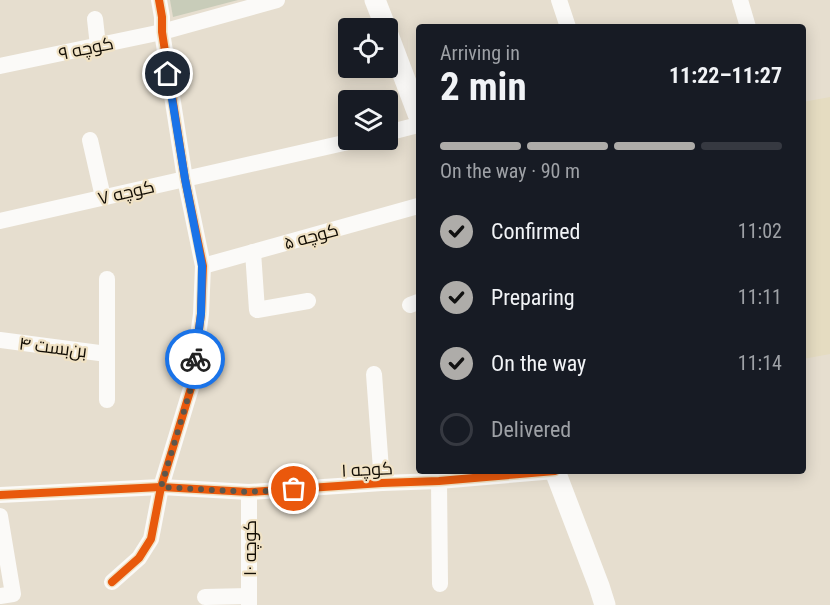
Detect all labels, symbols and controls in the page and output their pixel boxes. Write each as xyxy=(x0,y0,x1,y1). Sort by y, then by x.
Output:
map controls xyxy=(338,18,398,150)
button: locate xyxy=(338,18,398,78)
street label: کوچه ۹ xyxy=(57,32,116,66)
text: Arriving in xyxy=(440,41,520,65)
pin xyxy=(142,48,193,99)
icon: home xyxy=(151,57,184,90)
text: 11:22–11:27 xyxy=(669,63,782,88)
text: 2 min xyxy=(440,64,527,110)
button: layers xyxy=(338,90,398,150)
text: On the way · 90 m xyxy=(440,159,580,183)
street label: کوچه ۷ xyxy=(96,175,157,211)
icon: check xyxy=(440,215,473,248)
street label: کوچه ۵ xyxy=(281,219,341,255)
text: Confirmed xyxy=(491,219,580,244)
text: 11:02 xyxy=(738,219,782,243)
icon: check xyxy=(440,281,473,314)
text: Preparing xyxy=(491,285,575,310)
text: 11:11 xyxy=(738,285,782,309)
courier xyxy=(165,329,225,389)
street label: بن‌بست ۴ xyxy=(18,332,88,363)
icon: bike xyxy=(179,343,212,376)
icon: check xyxy=(440,347,473,380)
text: On the way xyxy=(491,351,586,376)
text: 11:14 xyxy=(738,351,782,375)
text: Delivered xyxy=(491,417,571,442)
street label: کوچه ۱ xyxy=(341,457,393,483)
pin xyxy=(268,463,319,514)
icon: bag xyxy=(277,472,310,505)
street label: کوچه ۱۰ xyxy=(239,520,262,576)

